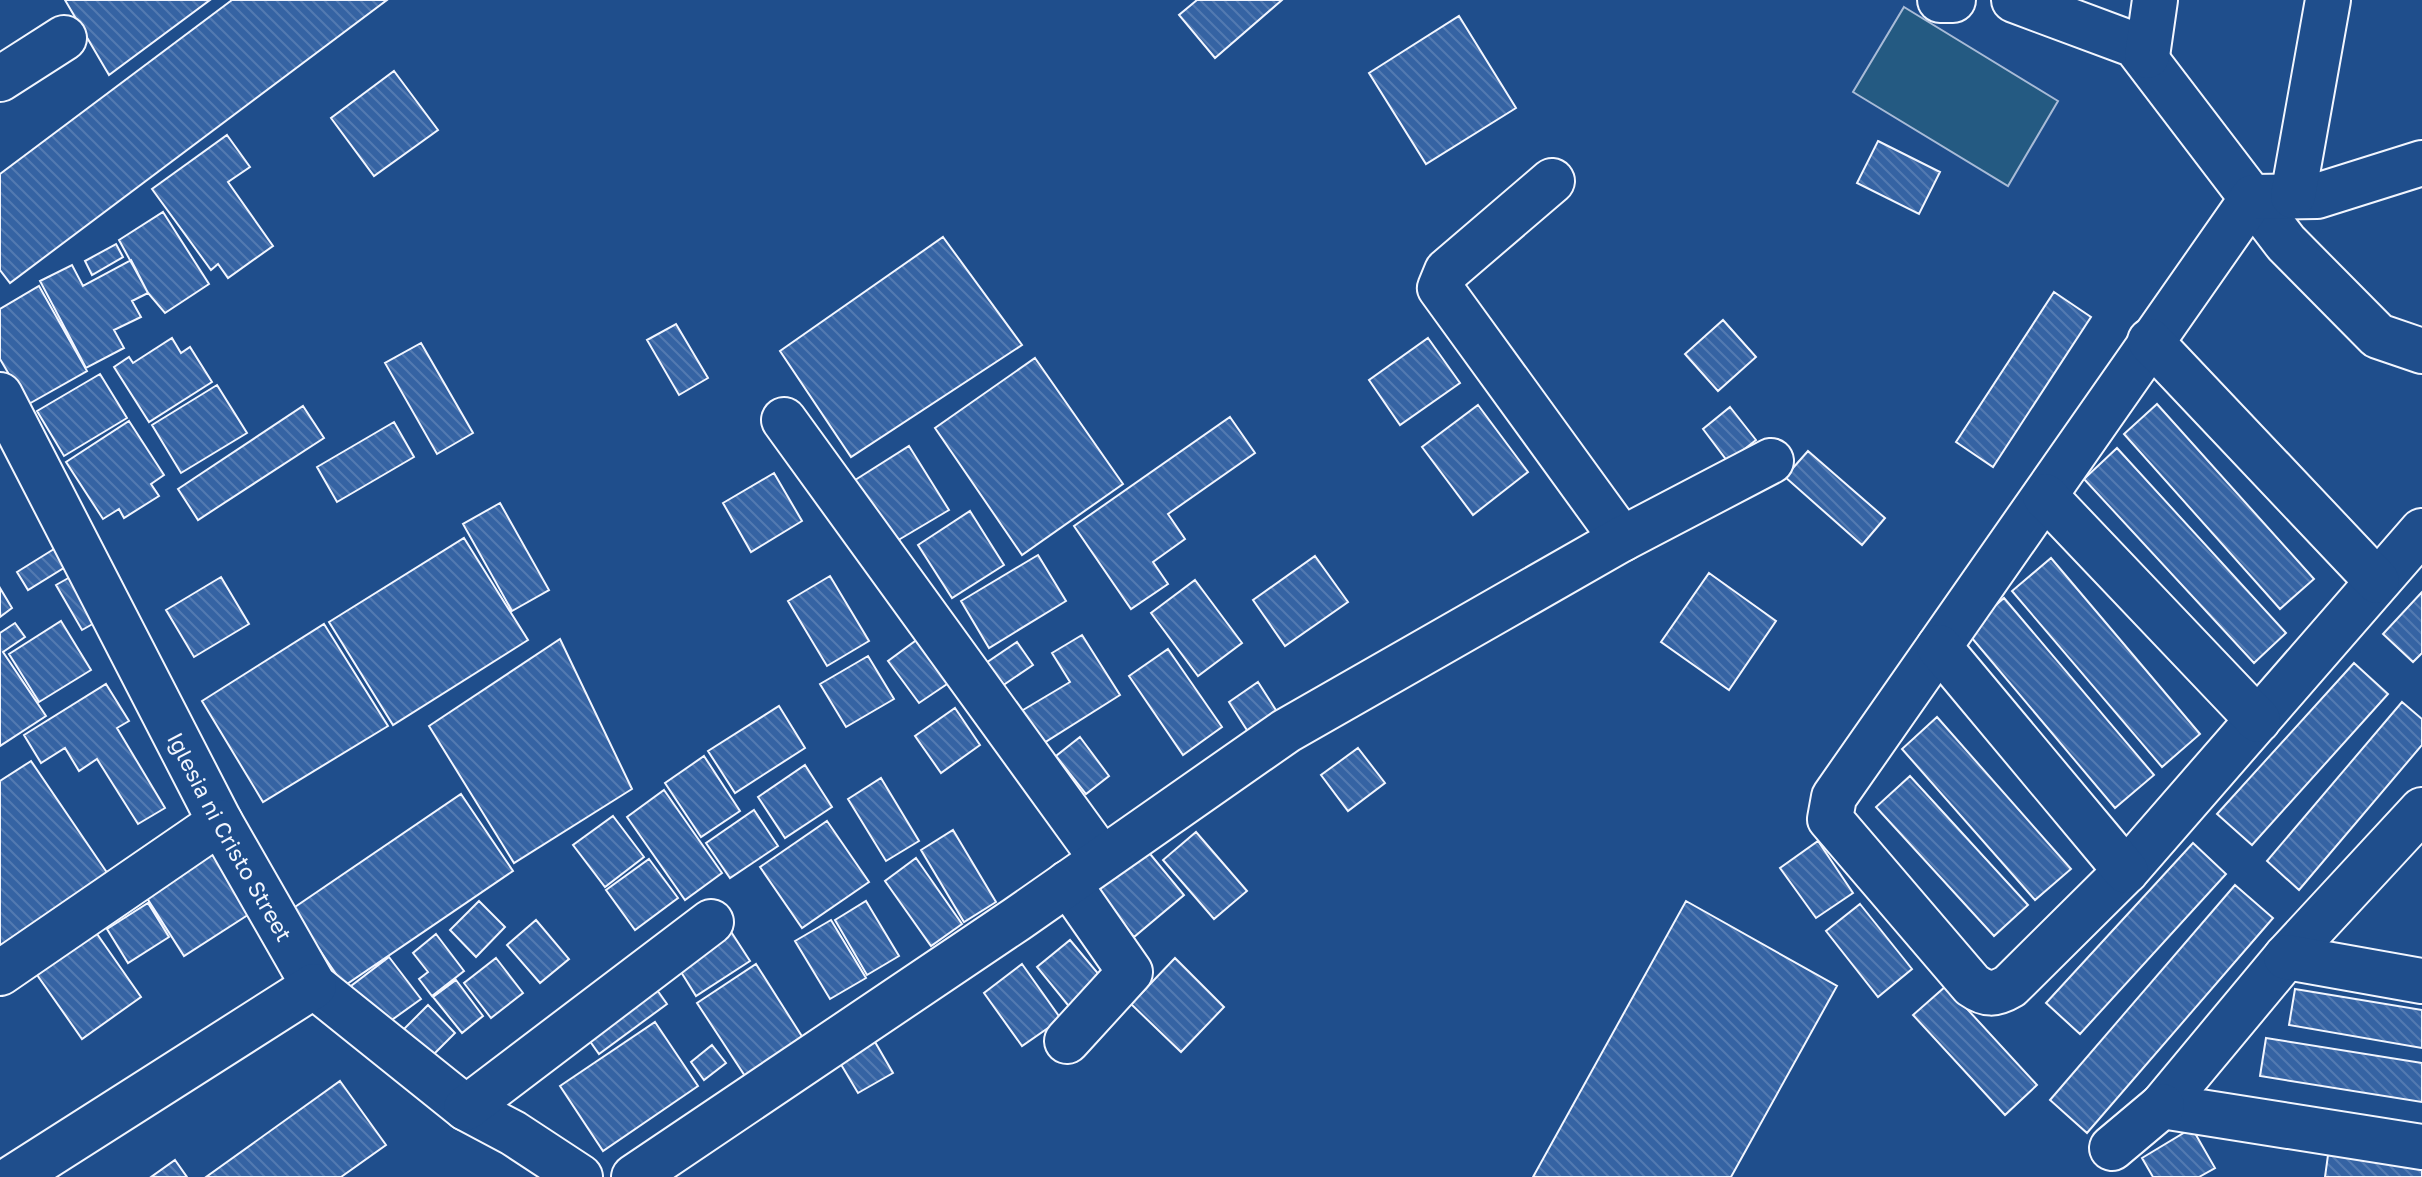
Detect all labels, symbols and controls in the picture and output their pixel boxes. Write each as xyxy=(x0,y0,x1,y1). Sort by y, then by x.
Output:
street label: Iglesia ni Cristo Street xyxy=(162,727,299,946)

